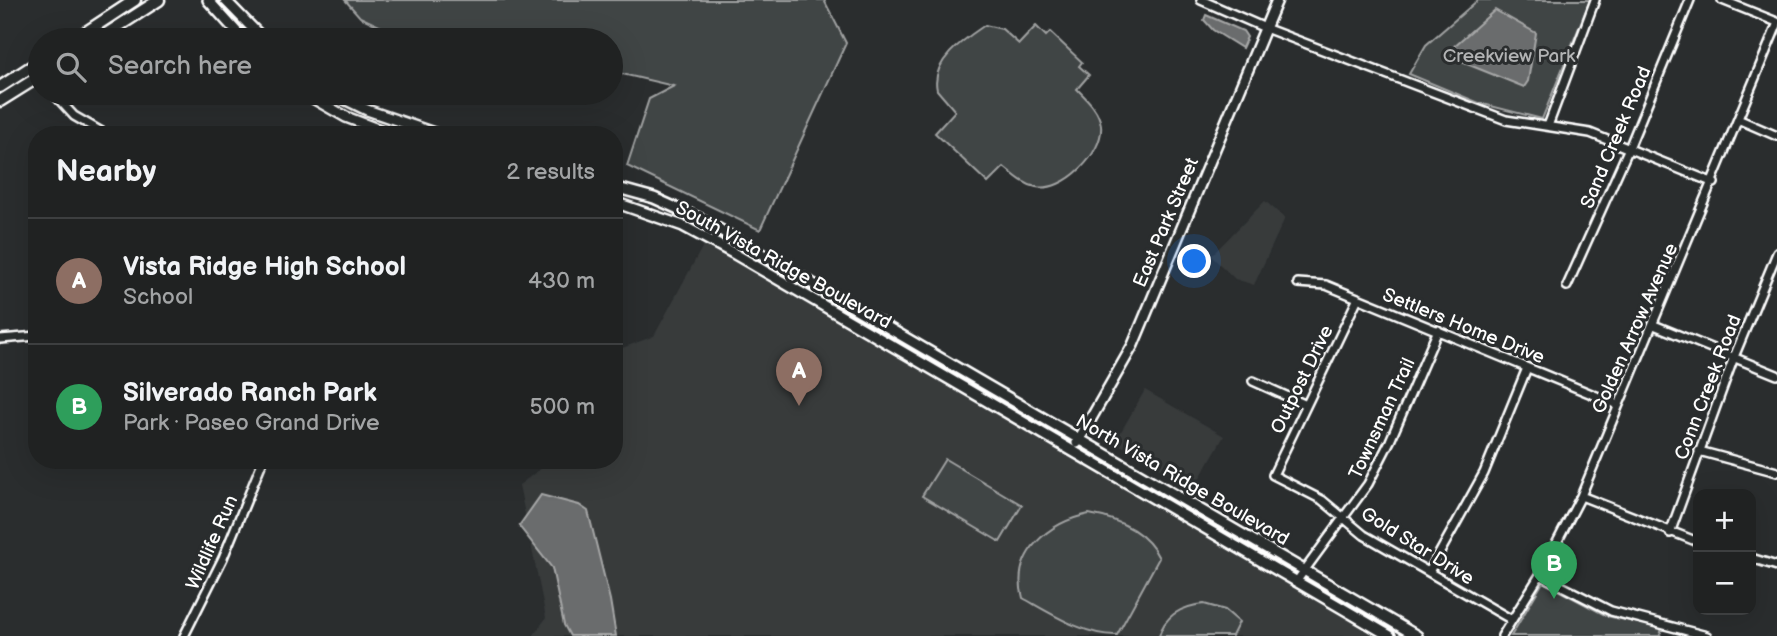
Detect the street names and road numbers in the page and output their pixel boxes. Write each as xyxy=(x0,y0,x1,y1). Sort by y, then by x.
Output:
street label: Sand Creek Road xyxy=(1576,63,1657,212)
street label: East Park Street xyxy=(1129,154,1204,291)
street label: South Vista Ridge Boulevard xyxy=(671,196,895,334)
street label: Golden Arrow Avenue xyxy=(1587,240,1683,418)
street label: Settlers Home Drive xyxy=(1379,283,1548,369)
street label: Conn Creek Road xyxy=(1670,312,1747,463)
street label: Outpost Drive xyxy=(1266,322,1338,438)
street label: Townsman Trail xyxy=(1344,354,1420,483)
street label: North Vista Ridge Boulevard xyxy=(1071,410,1293,551)
street label: Wildlife Run xyxy=(181,492,243,593)
street label: Gold Star Drive xyxy=(1356,502,1478,590)

